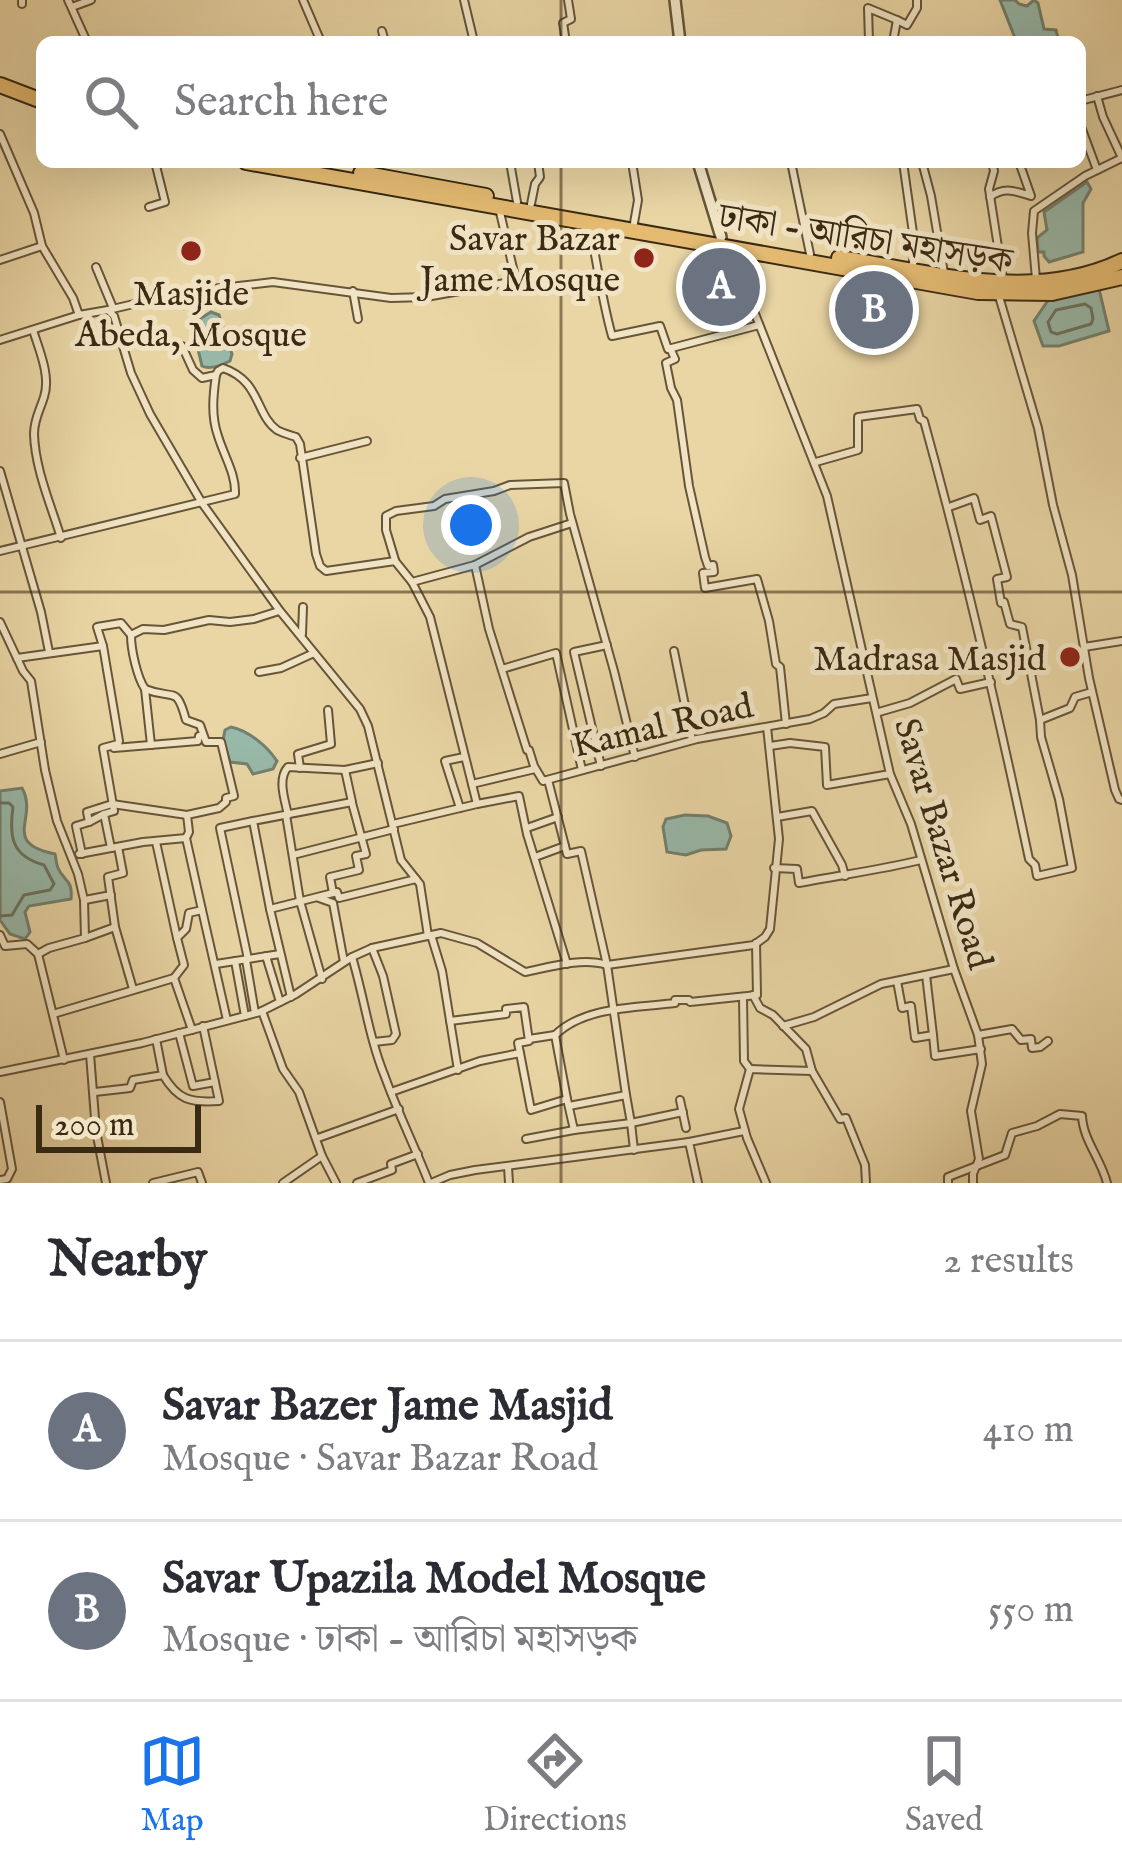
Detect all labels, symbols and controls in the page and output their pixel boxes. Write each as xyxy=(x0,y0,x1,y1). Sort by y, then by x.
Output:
search box xyxy=(36,36,1086,168)
icon: search xyxy=(78,69,144,135)
text: Search here xyxy=(174,74,388,131)
street label: ঢাকা - আরিচা মহাসড়ক xyxy=(713,193,1017,286)
place label: Savar Bazar Jame Mosque xyxy=(416,217,620,304)
marker: Masjide Abeda, Mosque xyxy=(178,238,204,264)
pin: A xyxy=(682,242,760,332)
marker: Savar Bazar Jame Mosque xyxy=(631,245,657,271)
pin: B xyxy=(835,265,913,355)
place label: Masjide Abeda, Mosque xyxy=(74,272,307,359)
your location xyxy=(441,495,501,555)
place label: Madrasa Masjid xyxy=(813,637,1047,683)
marker: Madrasa Masjid xyxy=(1057,644,1083,670)
street label: Kamal Road xyxy=(568,684,758,770)
street label: Savar Bazar Road xyxy=(882,713,1002,976)
scale bar xyxy=(36,1099,201,1152)
text: 200 m xyxy=(54,1105,135,1147)
text: Nearby xyxy=(48,1229,207,1294)
text: 2 results xyxy=(943,1237,1074,1286)
text: Savar Bazer Jame Masjid xyxy=(162,1378,612,1435)
text: A xyxy=(74,1406,100,1455)
text: 410 m xyxy=(983,1406,1074,1455)
text: Mosque · Savar Bazar Road xyxy=(162,1435,598,1484)
text: Savar Upazila Model Mosque xyxy=(162,1551,706,1608)
text: B xyxy=(74,1586,100,1635)
text: 550 m xyxy=(988,1586,1074,1635)
text: Mosque · ঢাকা - আরিচা মহাসড়ক xyxy=(162,1616,638,1665)
tab: Map xyxy=(139,1728,205,1842)
tab: Directions xyxy=(483,1728,627,1842)
tab: Saved xyxy=(905,1728,983,1842)

